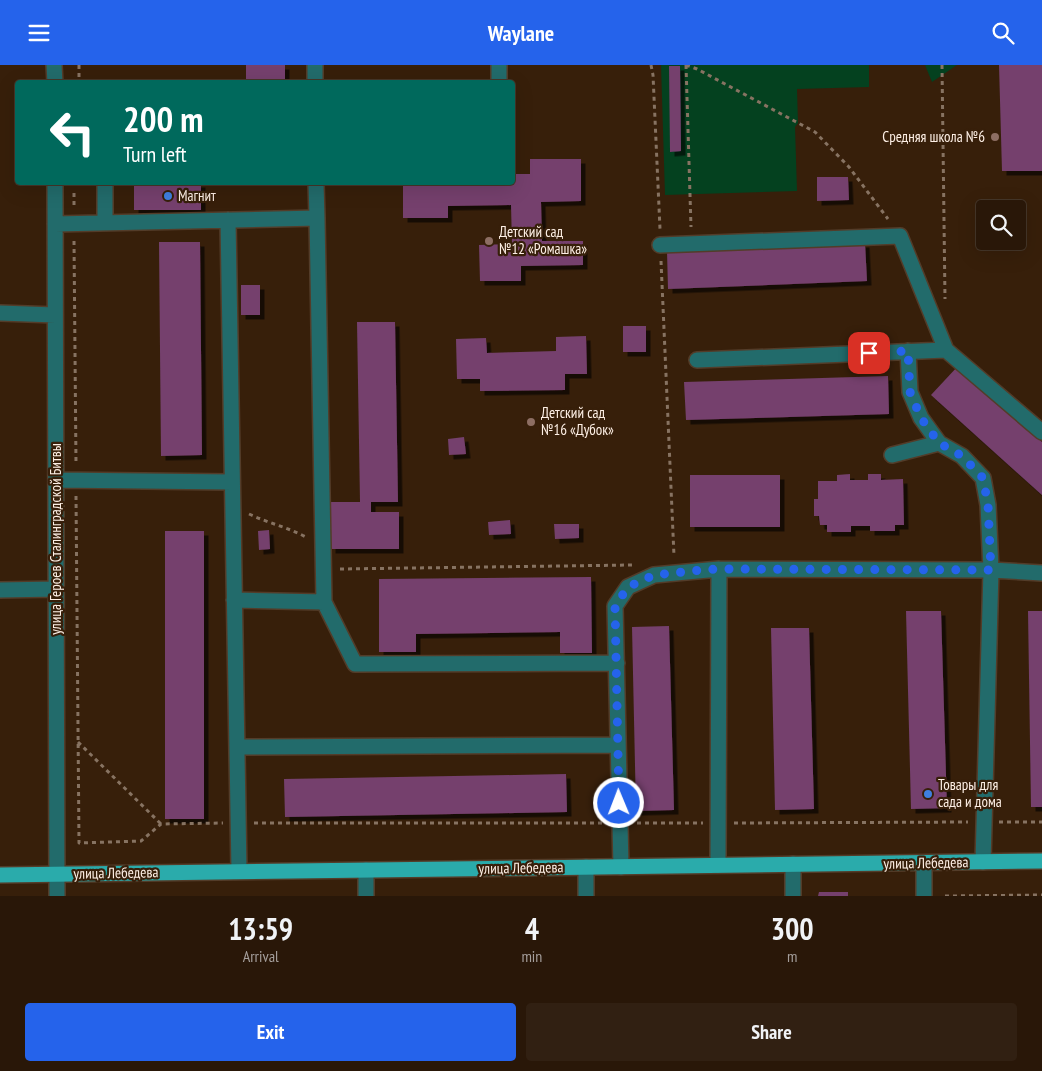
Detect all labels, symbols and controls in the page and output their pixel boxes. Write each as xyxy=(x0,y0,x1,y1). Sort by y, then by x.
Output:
icon: menu xyxy=(25,19,53,47)
text: Waylane xyxy=(488,19,554,47)
icon: search xyxy=(989,19,1017,47)
text: 200 m xyxy=(123,96,204,142)
icon: left xyxy=(40,100,105,165)
place label: Средняя школа №6 xyxy=(882,127,985,146)
marker: Средняя школа №6 xyxy=(989,131,1001,143)
text: Turn left xyxy=(123,140,187,168)
place label: Магнит xyxy=(178,186,216,205)
marker: Магнит xyxy=(162,190,174,202)
map controls xyxy=(976,200,1026,250)
button: search xyxy=(976,200,1026,250)
place label: Детский сад №12 «Ромашка» xyxy=(499,222,587,258)
marker: Детский сад №12 «Ромашка» xyxy=(483,235,495,247)
pin xyxy=(848,332,890,374)
icon: arrive xyxy=(855,339,883,367)
place label: Детский сад №16 «Дубок» xyxy=(541,403,614,439)
marker: Детский сад №16 «Дубок» xyxy=(525,416,537,428)
street label: улица Героев Сталинградской Битвы xyxy=(46,443,65,635)
place label: Товары для сада и дома xyxy=(938,775,1002,811)
position arrow xyxy=(592,776,644,828)
marker: Товары для сада и дома xyxy=(922,788,934,800)
street label: улица Лебедева xyxy=(883,852,969,873)
street label: улица Лебедева xyxy=(478,857,564,878)
street label: улица Лебедева xyxy=(73,862,159,883)
text: 13:59 xyxy=(228,909,293,948)
text: 4 xyxy=(525,909,539,948)
text: 300 xyxy=(771,909,814,948)
text: Arrival xyxy=(243,946,279,966)
text: min xyxy=(521,946,542,966)
text: m xyxy=(787,946,797,966)
button: Exit xyxy=(25,1003,516,1061)
button: Share xyxy=(526,1003,1017,1061)

